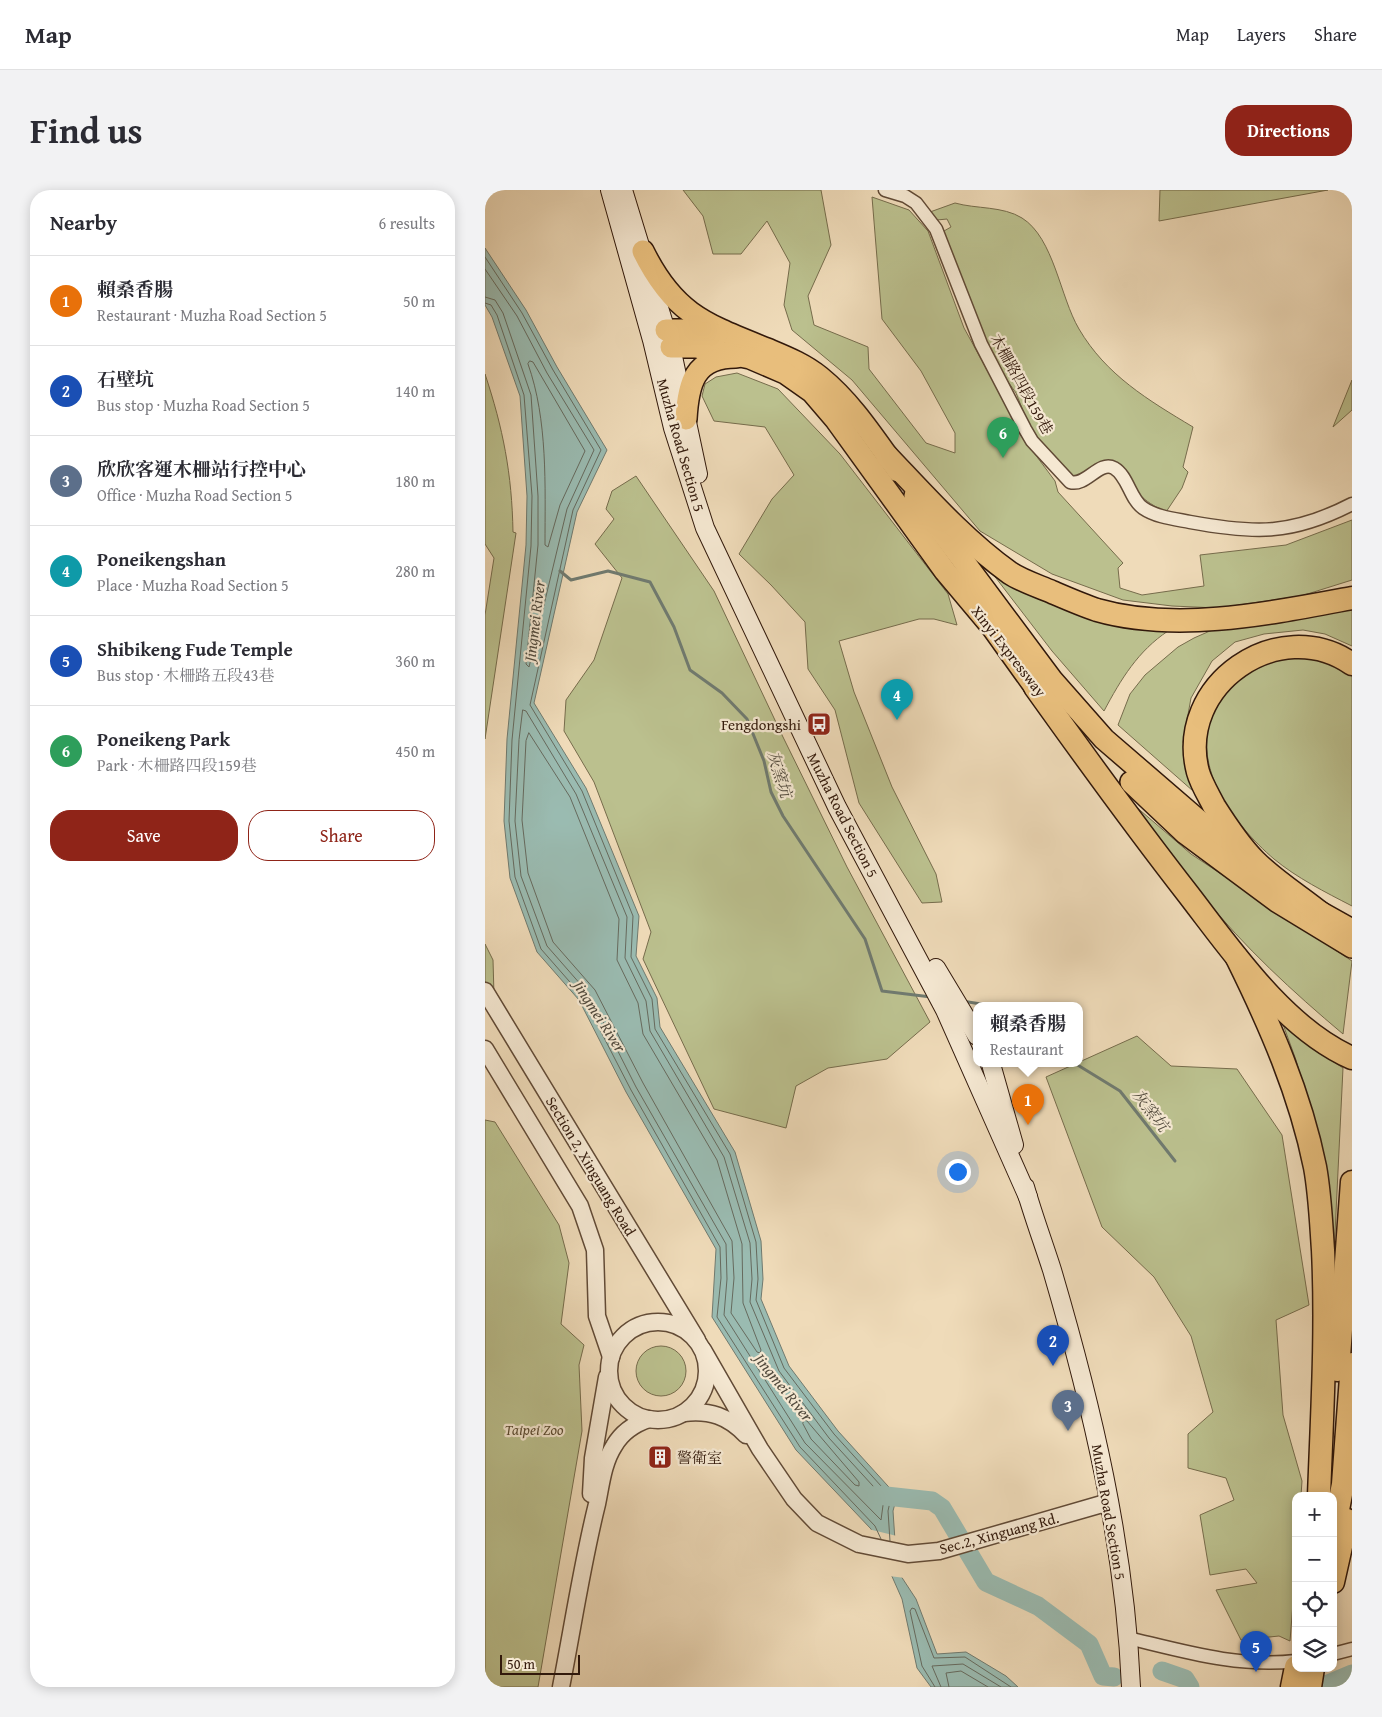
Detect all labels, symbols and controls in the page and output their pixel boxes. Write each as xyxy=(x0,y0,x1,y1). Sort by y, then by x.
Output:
text: Map xyxy=(25,17,72,52)
text: Map xyxy=(1176,21,1209,48)
text: Layers xyxy=(1237,21,1286,48)
text: Share xyxy=(1314,21,1357,48)
text: Find us xyxy=(30,105,143,156)
button: Directions xyxy=(1225,105,1352,156)
text: Nearby xyxy=(50,207,117,238)
text: 6 results xyxy=(378,211,435,235)
text: 賴桑香腸 xyxy=(97,275,173,303)
text: 1 xyxy=(62,289,70,313)
text: 50 m xyxy=(403,289,435,313)
text: Restaurant · Muzha Road Section 5 xyxy=(97,303,327,327)
street label: 木柵路四段159巷 xyxy=(986,330,1058,438)
text: 石壁坑 xyxy=(97,365,154,393)
street label: Muzha Road Section 5 xyxy=(652,376,710,514)
text: 2 xyxy=(62,379,70,403)
text: 140 m xyxy=(395,379,435,403)
text: Bus stop · Muzha Road Section 5 xyxy=(97,393,310,417)
pin: 6 xyxy=(987,417,1019,458)
text: 欣欣客運木柵站行控中心 xyxy=(97,455,306,483)
text: 3 xyxy=(62,469,70,493)
text: 180 m xyxy=(395,469,435,493)
text: Office · Muzha Road Section 5 xyxy=(97,483,293,507)
text: Poneikengshan xyxy=(97,545,226,573)
text: 4 xyxy=(62,559,70,583)
text: 280 m xyxy=(395,559,435,583)
text: Place · Muzha Road Section 5 xyxy=(97,573,289,597)
water label: Jingmei River xyxy=(517,578,551,666)
street label: Xinyi Expressway xyxy=(967,601,1051,701)
text: Shibikeng Fude Temple xyxy=(97,635,293,663)
text: 5 xyxy=(62,649,70,673)
text: 360 m xyxy=(395,649,435,673)
text: Bus stop · 木柵路五段43巷 xyxy=(97,663,275,687)
pin: 4 xyxy=(881,679,913,720)
bus stop icon: Fengdongshi xyxy=(806,711,832,737)
place label: Fengdongshi xyxy=(721,714,801,735)
text: Poneikeng Park xyxy=(97,725,230,753)
text: 6 xyxy=(62,739,70,763)
text: 450 m xyxy=(395,739,435,763)
water label: 灰窯坑 xyxy=(761,747,799,802)
street label: Muzha Road Section 5 xyxy=(802,749,884,881)
text: Park · 木柵路四段159巷 xyxy=(97,753,257,777)
button: Save xyxy=(50,810,238,861)
button: Share xyxy=(248,810,435,861)
water label: Jingmei River xyxy=(566,973,633,1058)
popup xyxy=(973,1002,1083,1067)
text: 賴桑香腸 xyxy=(990,1009,1066,1037)
text: Restaurant xyxy=(990,1037,1064,1061)
pin: 1 xyxy=(1012,1084,1044,1125)
water label: 灰窯坑 xyxy=(1127,1084,1176,1138)
street label: Section 2, Xinguang Road xyxy=(541,1092,641,1240)
your location xyxy=(945,1159,971,1185)
pin: 2 xyxy=(1037,1325,1069,1366)
water label: Jingmei River xyxy=(747,1345,820,1427)
pin: 3 xyxy=(1052,1390,1084,1431)
park label: Taipei Zoo xyxy=(505,1419,564,1440)
street label: Muzha Road Section 5 xyxy=(1087,1442,1131,1582)
building icon: 警衛室 xyxy=(647,1444,673,1470)
place label: 警衛室 xyxy=(677,1447,722,1468)
map controls xyxy=(1292,1492,1337,1672)
button: + xyxy=(1292,1492,1337,1537)
street label: Sec.2, Xinguang Rd. xyxy=(937,1507,1061,1559)
button: − xyxy=(1292,1537,1337,1582)
button: locate xyxy=(1292,1582,1337,1627)
button: layers xyxy=(1292,1627,1337,1672)
pin: 5 xyxy=(1240,1631,1272,1672)
scale bar xyxy=(500,1652,580,1675)
text: 50 m xyxy=(507,1654,535,1674)

